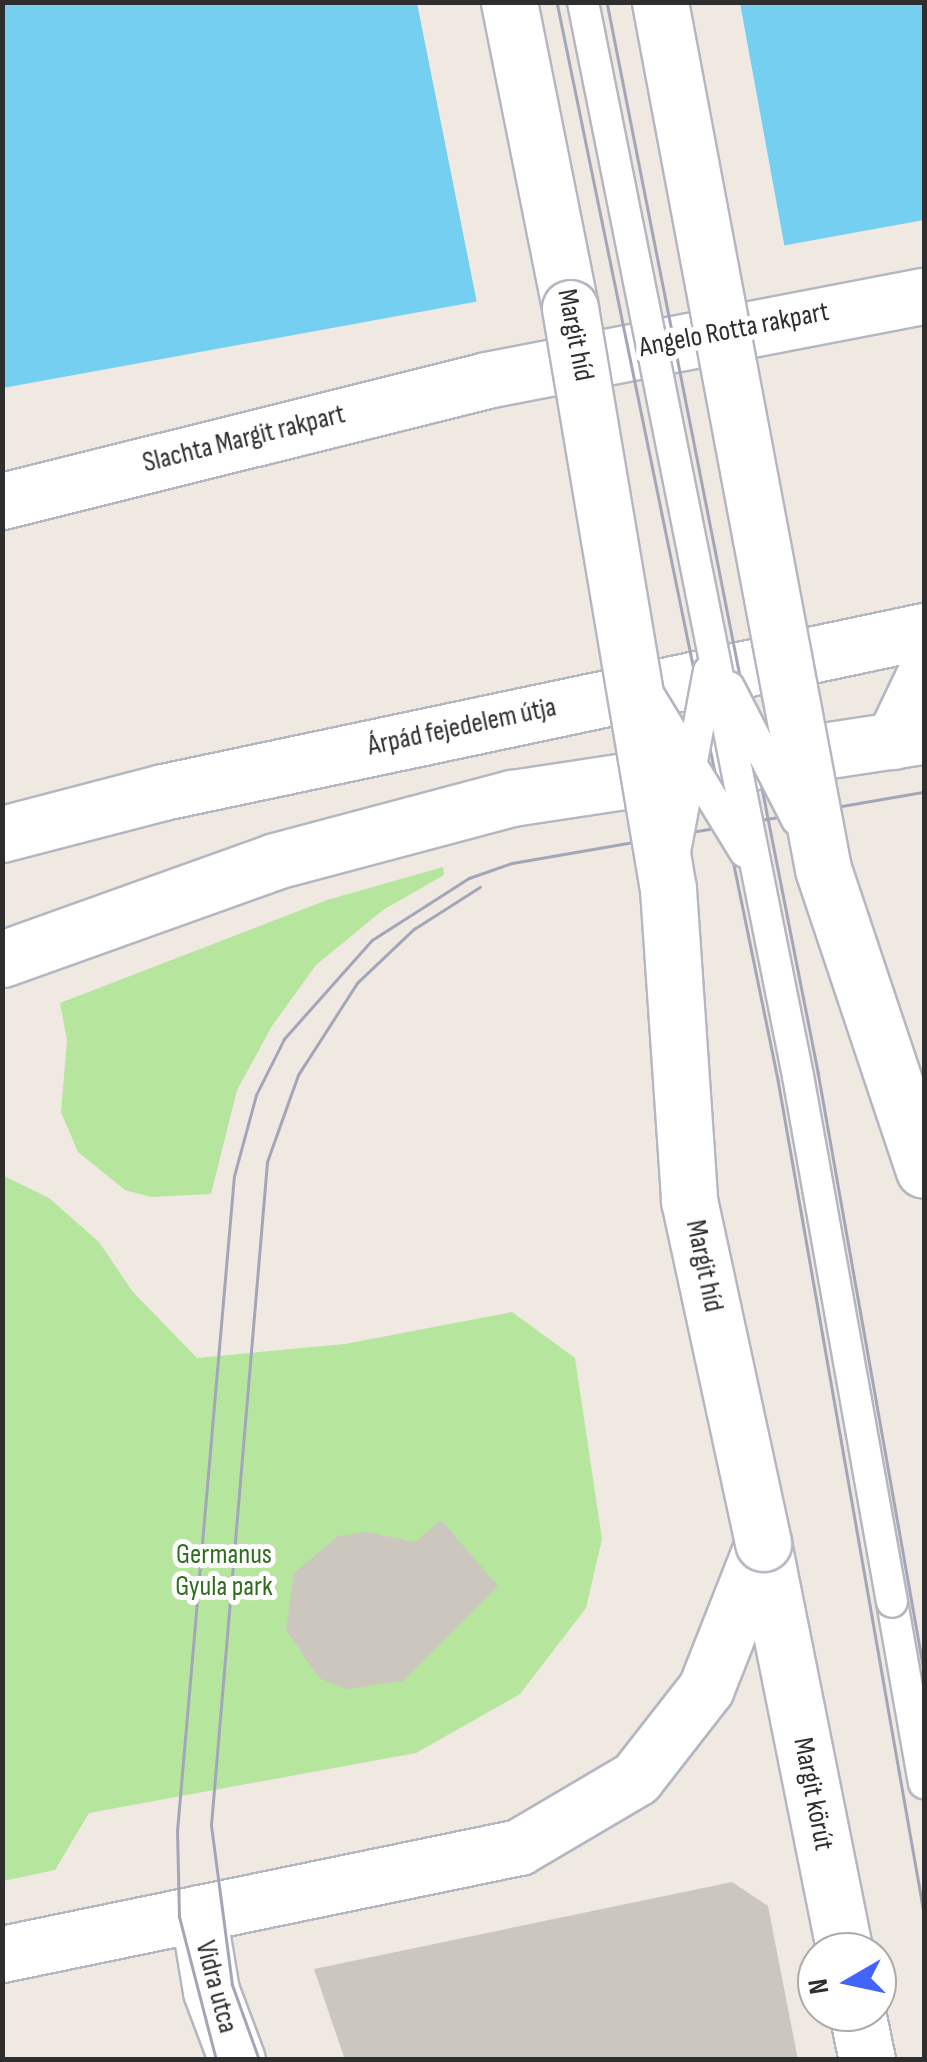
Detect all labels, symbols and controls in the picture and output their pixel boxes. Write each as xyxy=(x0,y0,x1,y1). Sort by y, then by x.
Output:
street label: Margit híd xyxy=(550,286,600,384)
street label: Angelo Rotta rakpart xyxy=(636,295,832,365)
street label: Slachta Margit rakpart xyxy=(139,398,349,480)
street label: Árpád fejedelem útja xyxy=(365,691,559,763)
street label: Margit híd xyxy=(678,1217,730,1315)
park label: Germanus Gyula park xyxy=(175,1538,273,1604)
street label: Margit körút xyxy=(786,1735,840,1853)
north arrow xyxy=(797,1932,897,2032)
street label: Vidra utca xyxy=(188,1937,244,2037)
text: N xyxy=(801,1977,836,1996)

